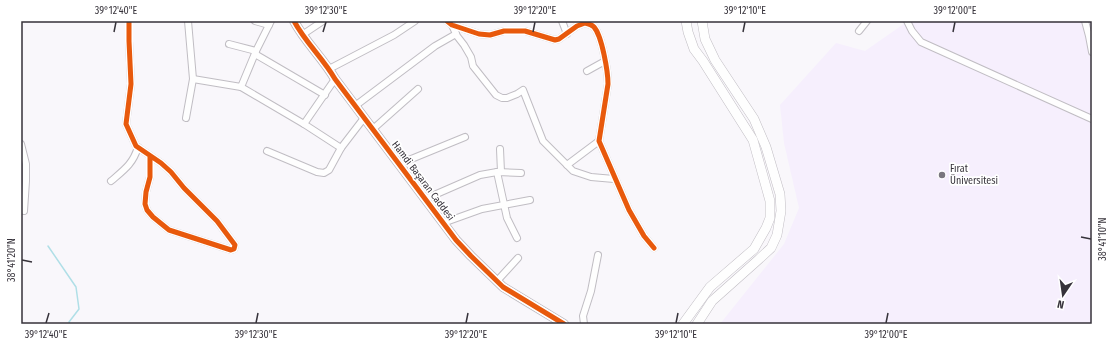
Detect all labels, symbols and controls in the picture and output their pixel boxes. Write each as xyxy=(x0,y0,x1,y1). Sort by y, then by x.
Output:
text: 39°12'40"E xyxy=(95,5,137,17)
text: 39°12'30"E xyxy=(305,5,347,17)
text: 39°12'20"E xyxy=(514,5,556,17)
text: 39°12'10"E xyxy=(724,5,766,17)
text: 39°12'00"E xyxy=(934,5,977,17)
street label: Hamdi Başaran Caddesi xyxy=(389,139,457,223)
place label: Fırat Üniversitesi xyxy=(950,163,998,187)
marker: Fırat Üniversitesi xyxy=(937,170,947,180)
text: 38°41'10"N xyxy=(1097,217,1109,261)
text: 38°41'20"N xyxy=(6,238,18,282)
north arrow xyxy=(1043,275,1083,315)
text: N xyxy=(1056,297,1066,311)
text: 39°12'40"E xyxy=(25,329,67,341)
text: 39°12'30"E xyxy=(235,329,277,341)
text: 39°12'20"E xyxy=(445,329,487,341)
text: 39°12'10"E xyxy=(655,329,697,341)
text: 39°12'00"E xyxy=(865,329,908,341)

